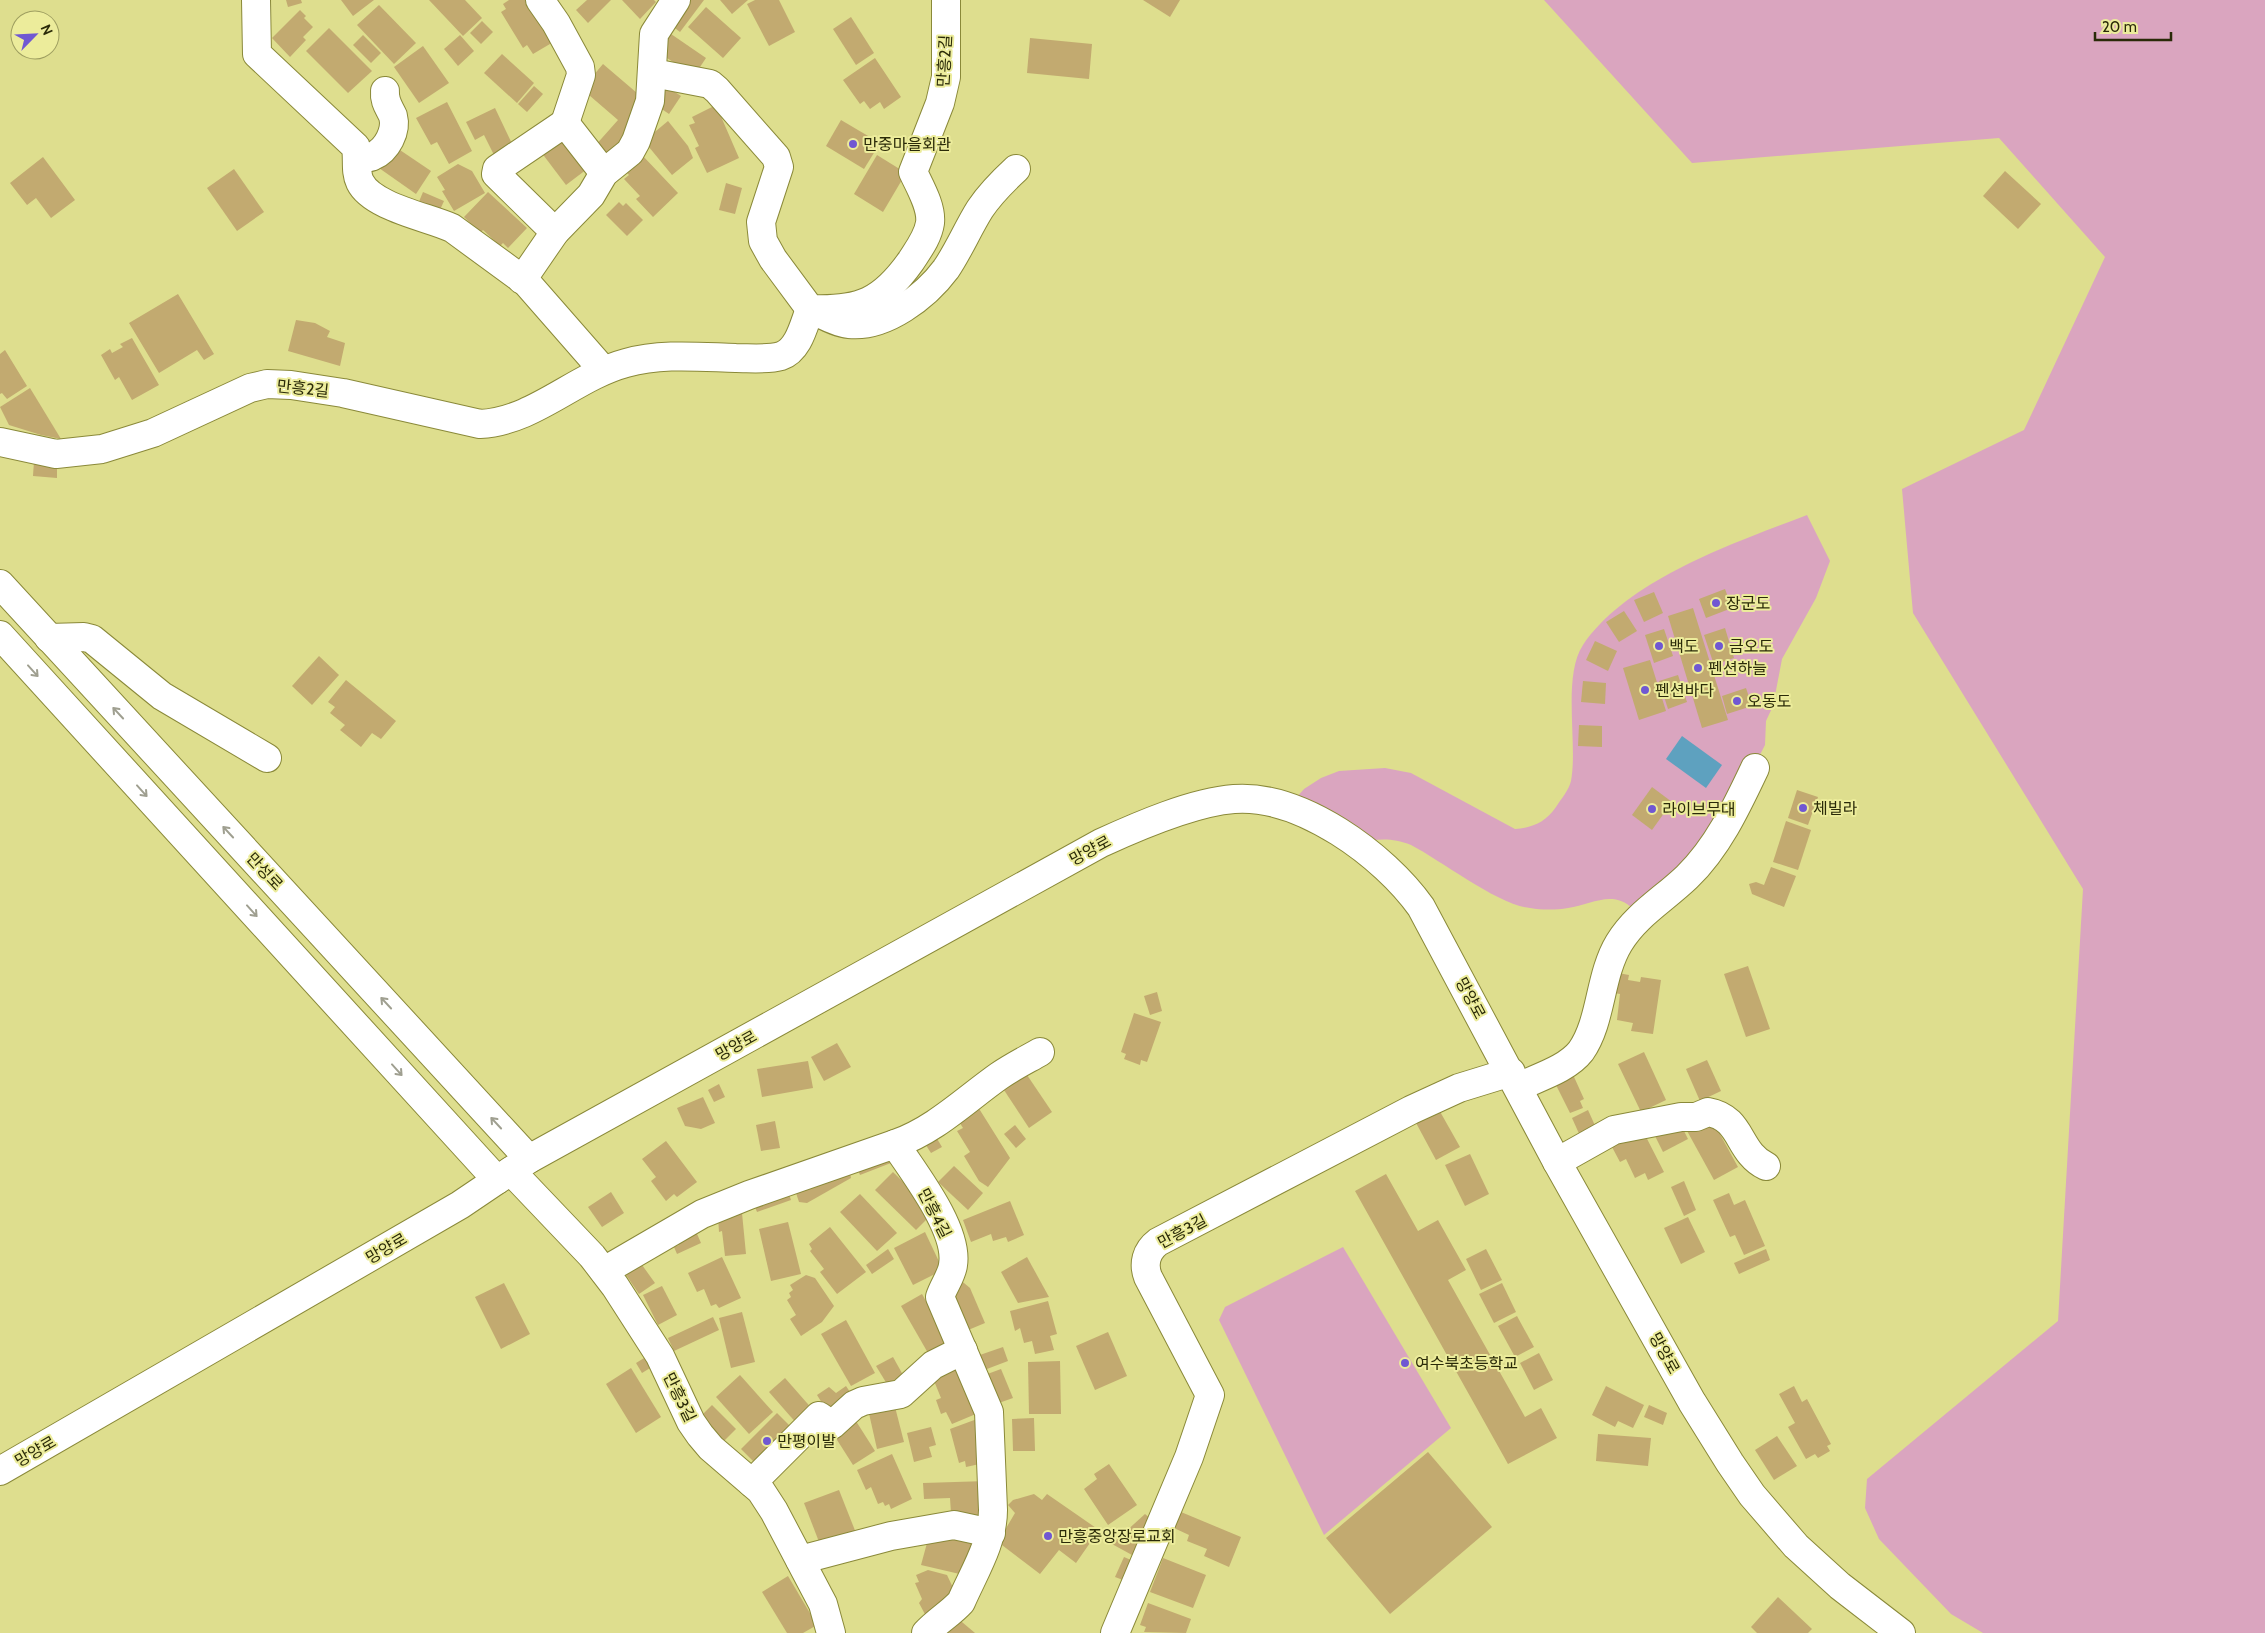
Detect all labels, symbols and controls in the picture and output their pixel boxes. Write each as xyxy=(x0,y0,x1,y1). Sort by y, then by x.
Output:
north arrow xyxy=(10,10,60,60)
scale bar xyxy=(2095,10,2171,42)
text: 20 m xyxy=(2102,18,2137,36)
text: N xyxy=(37,22,57,38)
street label: 만흥2길 xyxy=(934,34,955,88)
place label: 만중마을회관 xyxy=(863,135,952,154)
marker: 만중마을회관 xyxy=(847,138,859,150)
street label: 만흥2길 xyxy=(276,376,330,401)
place label: 장군도 xyxy=(1726,594,1770,613)
marker: 장군도 xyxy=(1710,597,1722,609)
place label: 백도 xyxy=(1669,637,1699,656)
place label: 금오도 xyxy=(1729,637,1773,656)
marker: 백도 xyxy=(1653,640,1665,652)
marker: 금오도 xyxy=(1713,640,1725,652)
place label: 펜션하늘 xyxy=(1708,659,1767,678)
marker: 펜션하늘 xyxy=(1692,662,1704,674)
one-way arrow xyxy=(27,665,39,678)
place label: 펜션바다 xyxy=(1655,681,1714,700)
marker: 펜션바다 xyxy=(1639,684,1651,696)
place label: 오동도 xyxy=(1747,692,1791,711)
marker: 오동도 xyxy=(1731,695,1743,707)
one-way arrow xyxy=(112,706,124,719)
one-way arrow xyxy=(136,785,148,798)
place label: 체빌라 xyxy=(1813,799,1857,818)
place label: 라이브무대 xyxy=(1662,800,1736,819)
marker: 체빌라 xyxy=(1797,802,1809,814)
marker: 라이브무대 xyxy=(1646,803,1658,815)
one-way arrow xyxy=(223,826,234,839)
street label: 망양로 xyxy=(1066,832,1114,869)
street label: 만성로 xyxy=(243,849,287,894)
one-way arrow xyxy=(246,905,258,918)
street label: 망양로 xyxy=(1452,974,1489,1022)
one-way arrow xyxy=(380,997,392,1010)
street label: 망양로 xyxy=(712,1026,760,1064)
one-way arrow xyxy=(391,1064,402,1077)
one-way arrow xyxy=(490,1116,502,1129)
street label: 만흥4길 xyxy=(914,1185,955,1241)
street label: 만흥3길 xyxy=(1154,1211,1210,1252)
street label: 망양로 xyxy=(362,1229,410,1268)
street label: 망양로 xyxy=(1646,1329,1684,1377)
place label: 여수북초등학교 xyxy=(1415,1354,1518,1373)
marker: 여수북초등학교 xyxy=(1399,1357,1411,1369)
street label: 만흥3길 xyxy=(659,1369,700,1425)
street label: 망양로 xyxy=(11,1432,59,1471)
place label: 만평이발 xyxy=(777,1432,836,1451)
marker: 만평이발 xyxy=(761,1435,773,1447)
place label: 만흥중앙장로교회 xyxy=(1058,1527,1176,1546)
marker: 만흥중앙장로교회 xyxy=(1042,1530,1054,1542)

